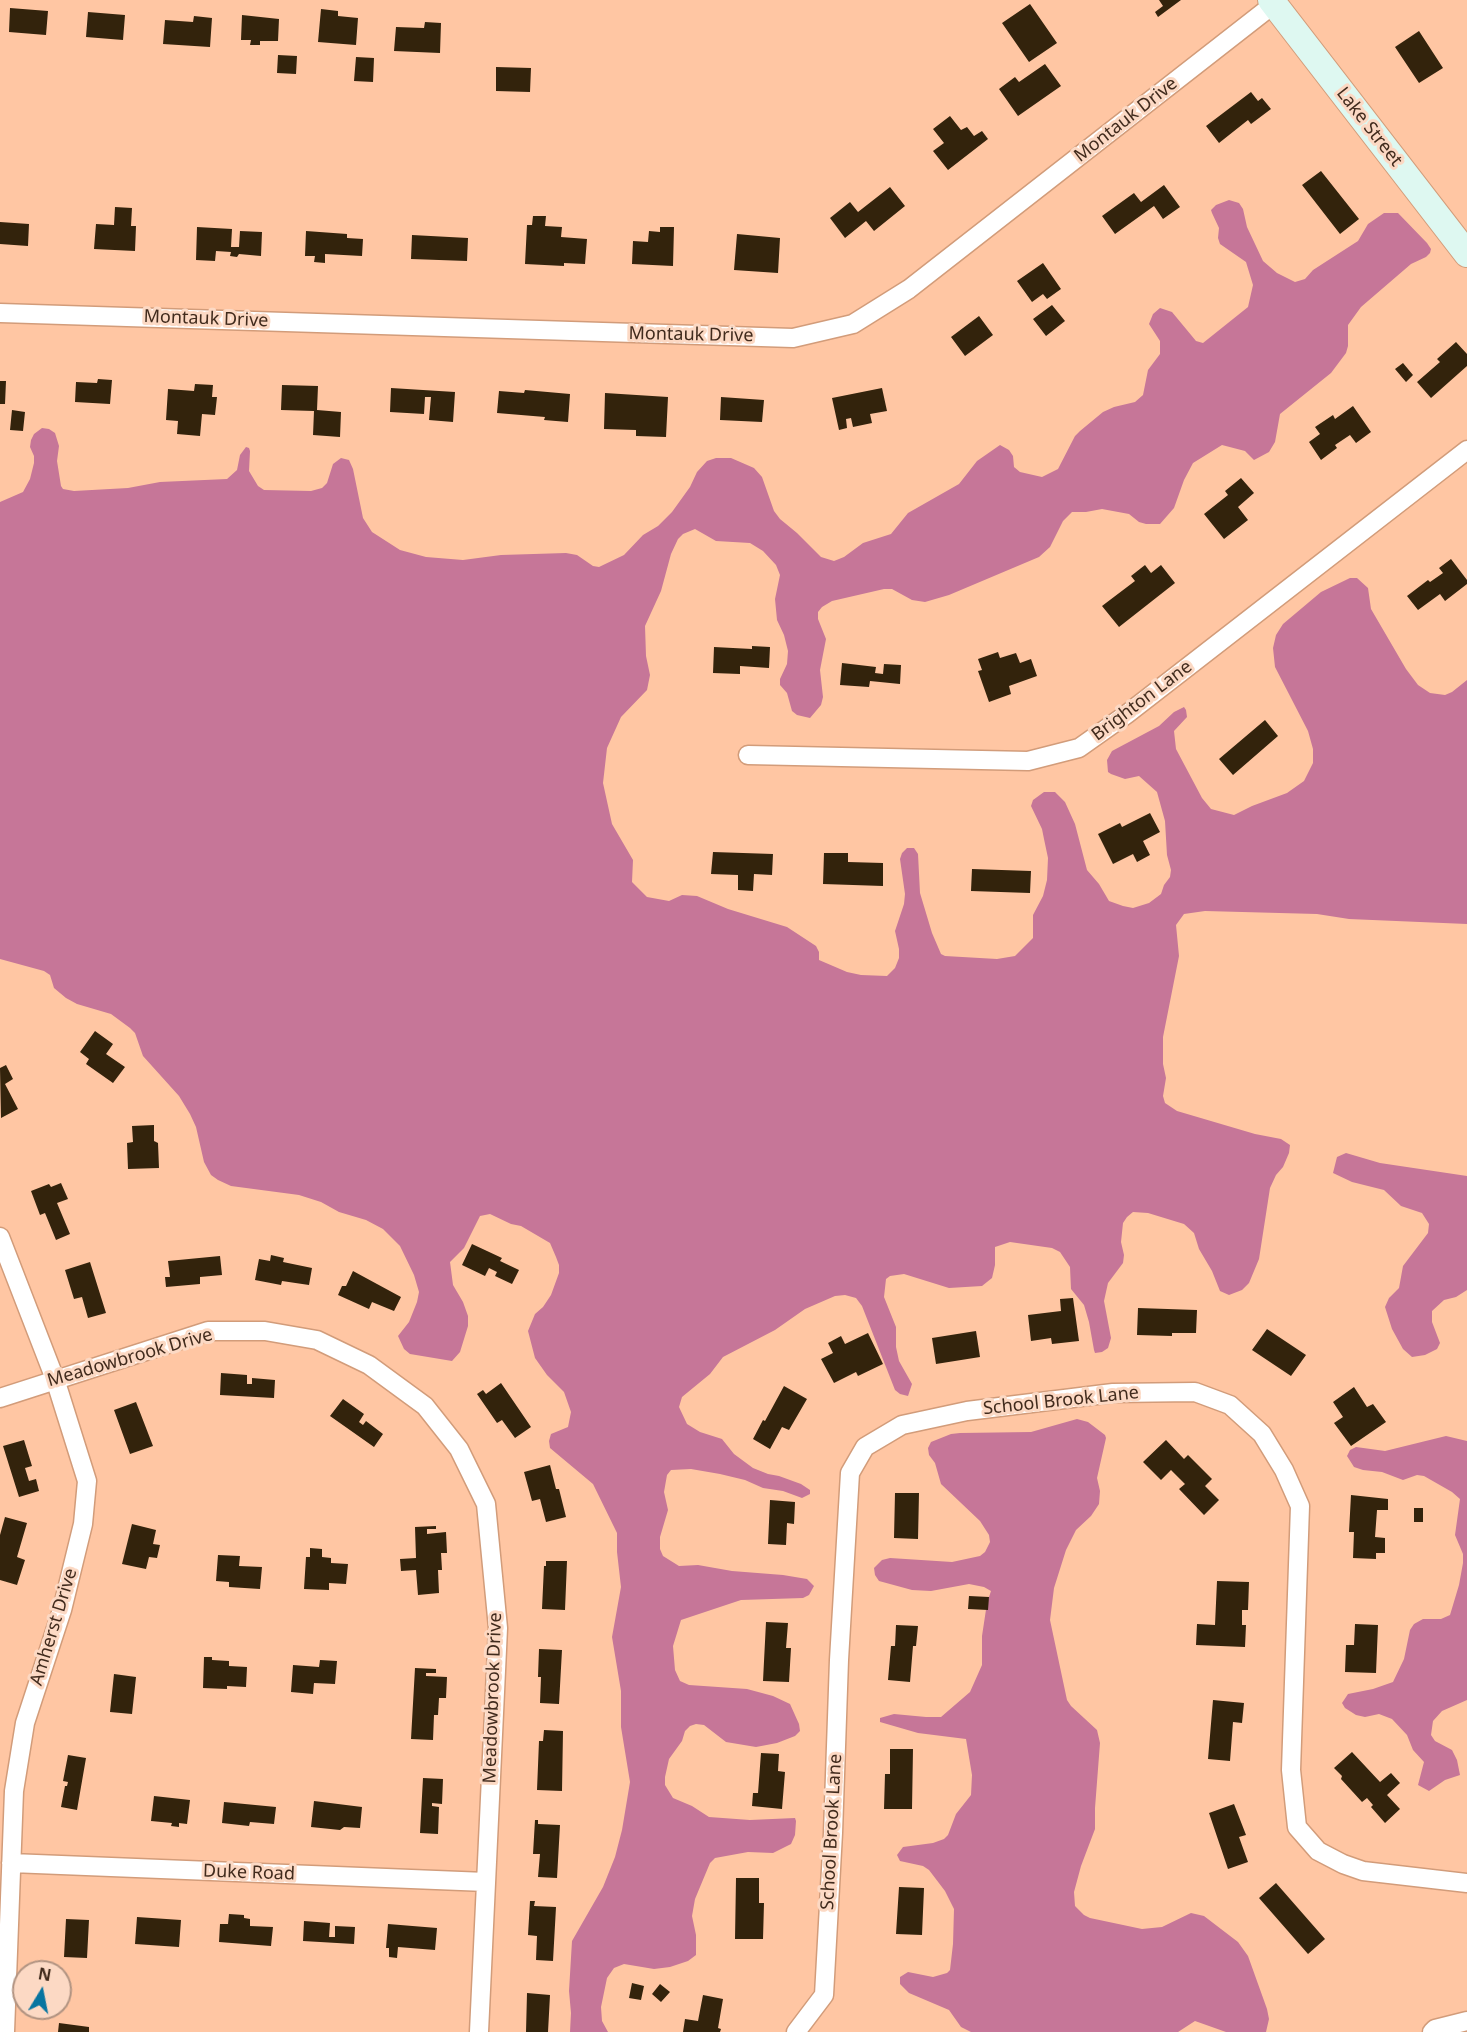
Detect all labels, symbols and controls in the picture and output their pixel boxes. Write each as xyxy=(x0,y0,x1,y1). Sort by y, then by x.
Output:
street label: Montauk Drive xyxy=(1070,73,1182,167)
street label: Lake Street xyxy=(1331,83,1407,171)
street label: Montauk Drive xyxy=(143,306,269,332)
street label: Montauk Drive xyxy=(628,323,754,347)
street label: Brighton Lane xyxy=(1088,656,1196,746)
street label: Meadowbrook Drive xyxy=(45,1324,215,1392)
street label: School Brook Lane xyxy=(982,1382,1140,1420)
street label: Amherst Drive xyxy=(26,1566,82,1688)
street label: Meadowbrook Drive xyxy=(479,1612,507,1784)
street label: School Brook Lane xyxy=(817,1753,847,1911)
street label: Duke Road xyxy=(203,1861,295,1885)
north arrow xyxy=(12,1960,72,2020)
text: N xyxy=(36,1962,53,1986)

